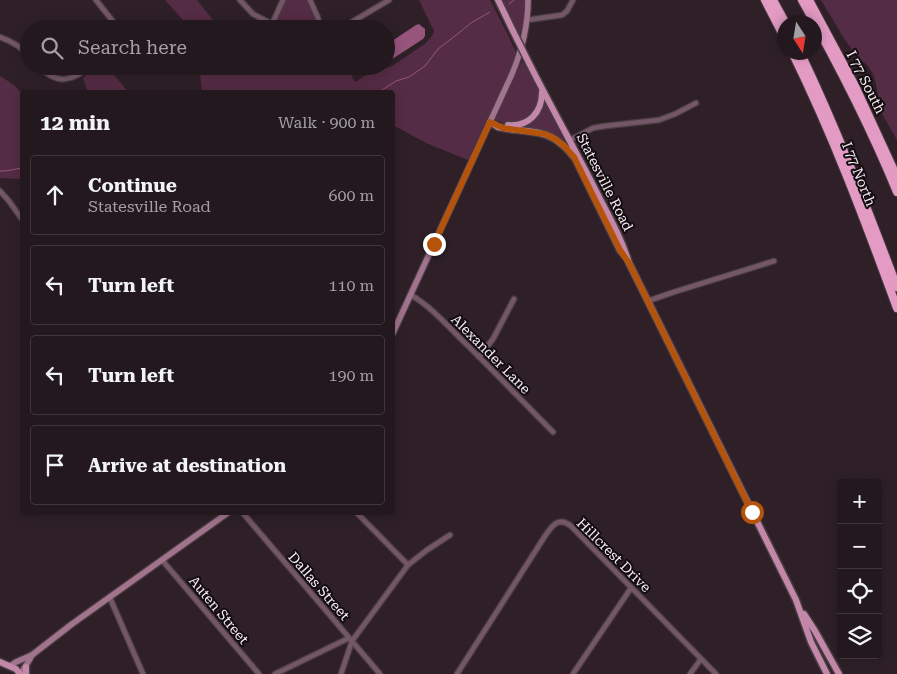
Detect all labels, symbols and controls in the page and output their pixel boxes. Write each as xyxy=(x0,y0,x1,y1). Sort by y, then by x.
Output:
north arrow xyxy=(777,15,822,60)
search box xyxy=(20,20,395,75)
icon: search xyxy=(38,34,66,62)
text: Search here xyxy=(78,36,187,59)
street label: I 77 South xyxy=(843,48,889,116)
text: 12 min xyxy=(40,111,110,135)
text: Walk · 900 m xyxy=(278,113,375,132)
street label: Statesville Road xyxy=(573,131,637,233)
street label: I 77 North xyxy=(839,140,879,208)
text: Continue xyxy=(88,174,177,197)
icon: ahead xyxy=(41,181,69,209)
text: 600 m xyxy=(328,186,374,205)
text: Statesville Road xyxy=(88,197,211,216)
route end xyxy=(423,233,446,256)
icon: left xyxy=(41,271,69,299)
text: Turn left xyxy=(88,274,174,297)
text: 110 m xyxy=(328,276,374,295)
street label: Alexander Lane xyxy=(448,311,534,397)
icon: left xyxy=(41,361,69,389)
text: Turn left xyxy=(88,364,174,387)
text: 190 m xyxy=(328,366,374,385)
icon: arrive xyxy=(41,451,69,479)
text: Arrive at destination xyxy=(88,454,286,477)
map controls xyxy=(837,479,882,659)
button: + xyxy=(837,479,882,524)
route start xyxy=(741,501,764,524)
street label: Hillcrest Drive xyxy=(574,515,654,595)
button: − xyxy=(837,524,882,569)
street label: Dallas Street xyxy=(285,549,353,623)
button: locate xyxy=(837,569,882,614)
street label: Auten Street xyxy=(186,573,252,647)
button: layers xyxy=(837,614,882,659)

